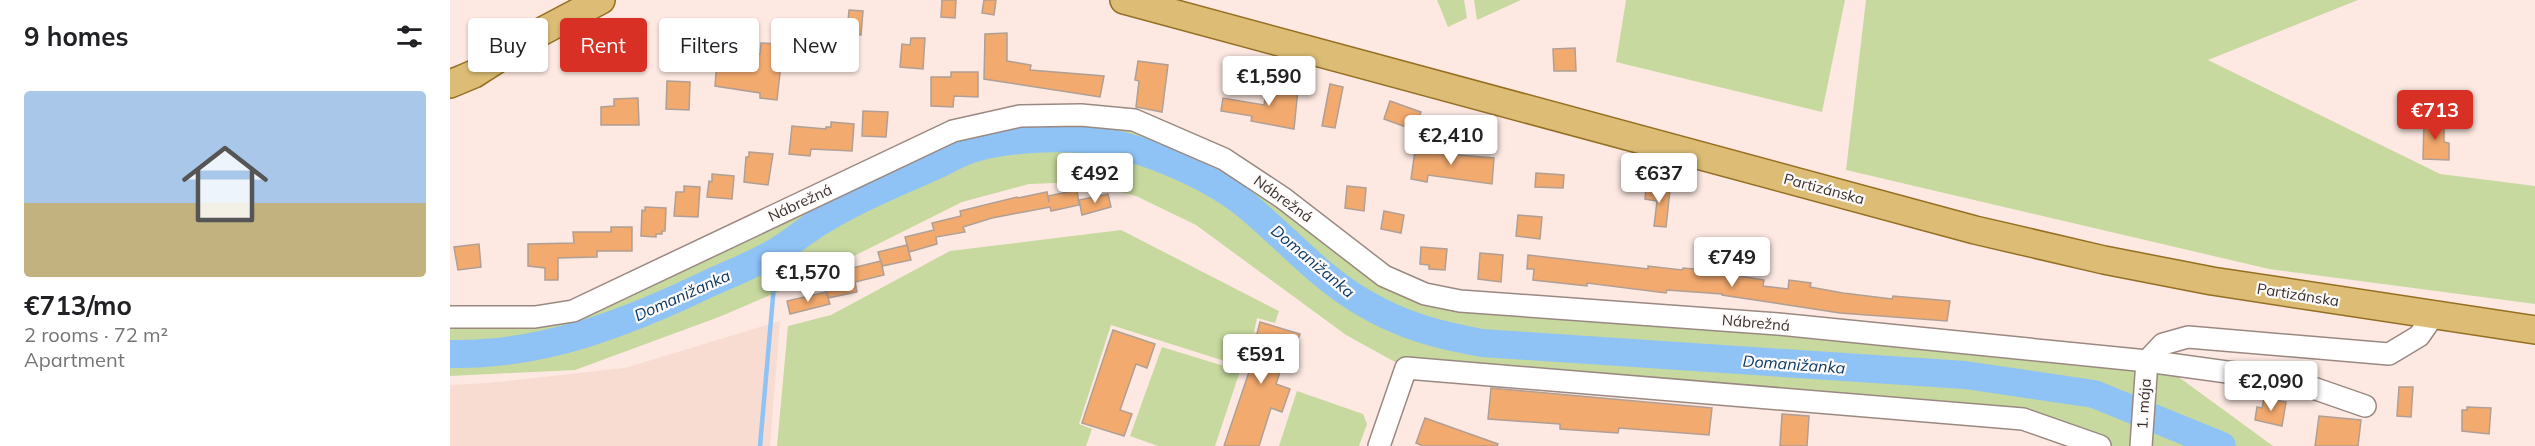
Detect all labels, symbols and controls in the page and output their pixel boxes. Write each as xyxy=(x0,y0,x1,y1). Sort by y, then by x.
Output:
chip: Buy xyxy=(468,18,548,72)
chip: Rent xyxy=(560,18,647,72)
chip: Filters xyxy=(659,18,759,72)
chip: New xyxy=(771,18,859,72)
text: 9 homes xyxy=(24,20,128,53)
icon: filters xyxy=(393,20,426,53)
pin: €1,590 xyxy=(1220,56,1318,107)
text: €1,590 xyxy=(1237,63,1301,88)
pin: €713 xyxy=(2399,90,2471,141)
text: €713 xyxy=(2411,97,2459,122)
pin: €2,410 xyxy=(1402,115,1500,166)
text: €2,410 xyxy=(1419,122,1483,147)
icon: home xyxy=(171,130,279,238)
pin: €492 xyxy=(1059,153,1131,204)
pin: €637 xyxy=(1623,153,1695,204)
text: €492 xyxy=(1071,160,1119,185)
text: €637 xyxy=(1635,160,1683,185)
street label: Partizánska xyxy=(1782,169,1867,208)
street label: Nábrežná xyxy=(1250,171,1316,226)
street label: Nábrežná xyxy=(765,180,835,226)
water label: Domanižanka xyxy=(1267,220,1359,302)
pin: €749 xyxy=(1696,237,1768,288)
text: €749 xyxy=(1708,244,1756,269)
pin: €1,570 xyxy=(759,252,857,303)
text: €1,570 xyxy=(776,259,840,284)
water label: Domanižanka xyxy=(631,265,733,325)
street label: Partizánska xyxy=(2256,279,2340,310)
text: €713/mo xyxy=(24,289,132,322)
street label: Nábrežná xyxy=(1721,310,1791,335)
text: 2 rooms · 72 m² xyxy=(24,322,168,347)
pin: €591 xyxy=(1225,334,1297,385)
text: €591 xyxy=(1237,341,1285,366)
text: Apartment xyxy=(24,347,125,372)
water label: Domanižanka xyxy=(1742,350,1846,378)
pin: €2,090 xyxy=(2222,361,2320,412)
text: €2,090 xyxy=(2239,368,2303,393)
street label: 1. mája xyxy=(2132,378,2155,430)

